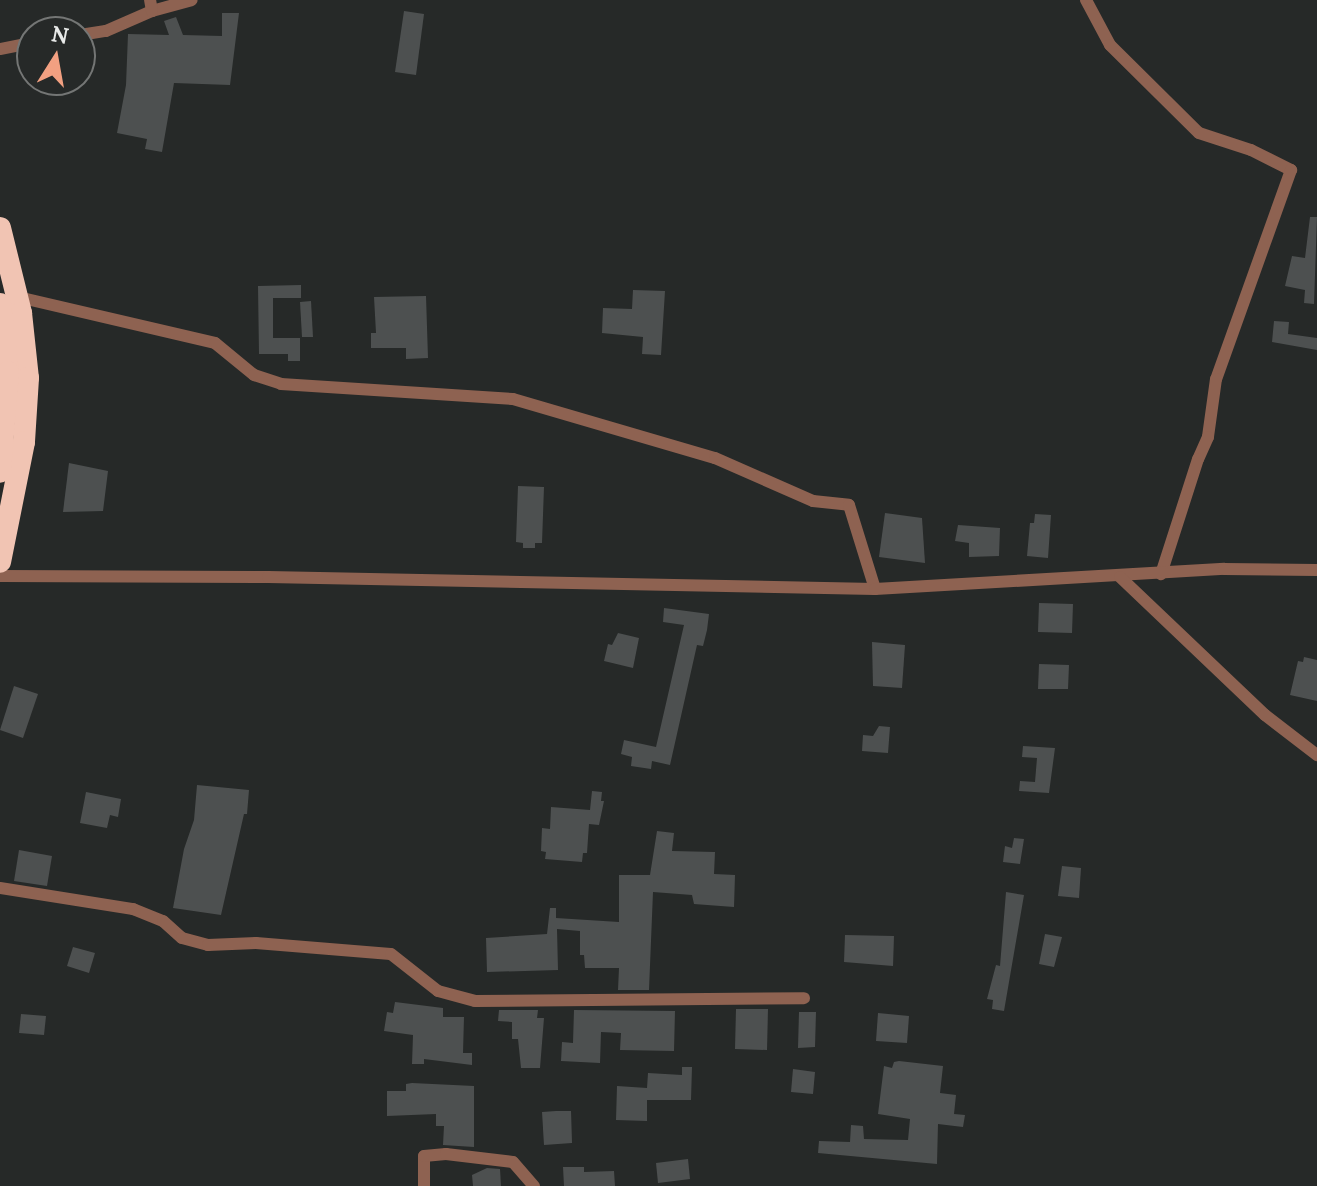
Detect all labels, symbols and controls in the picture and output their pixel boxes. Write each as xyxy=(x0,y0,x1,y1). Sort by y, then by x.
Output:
north arrow xyxy=(16,16,96,96)
text: N xyxy=(49,19,71,50)

